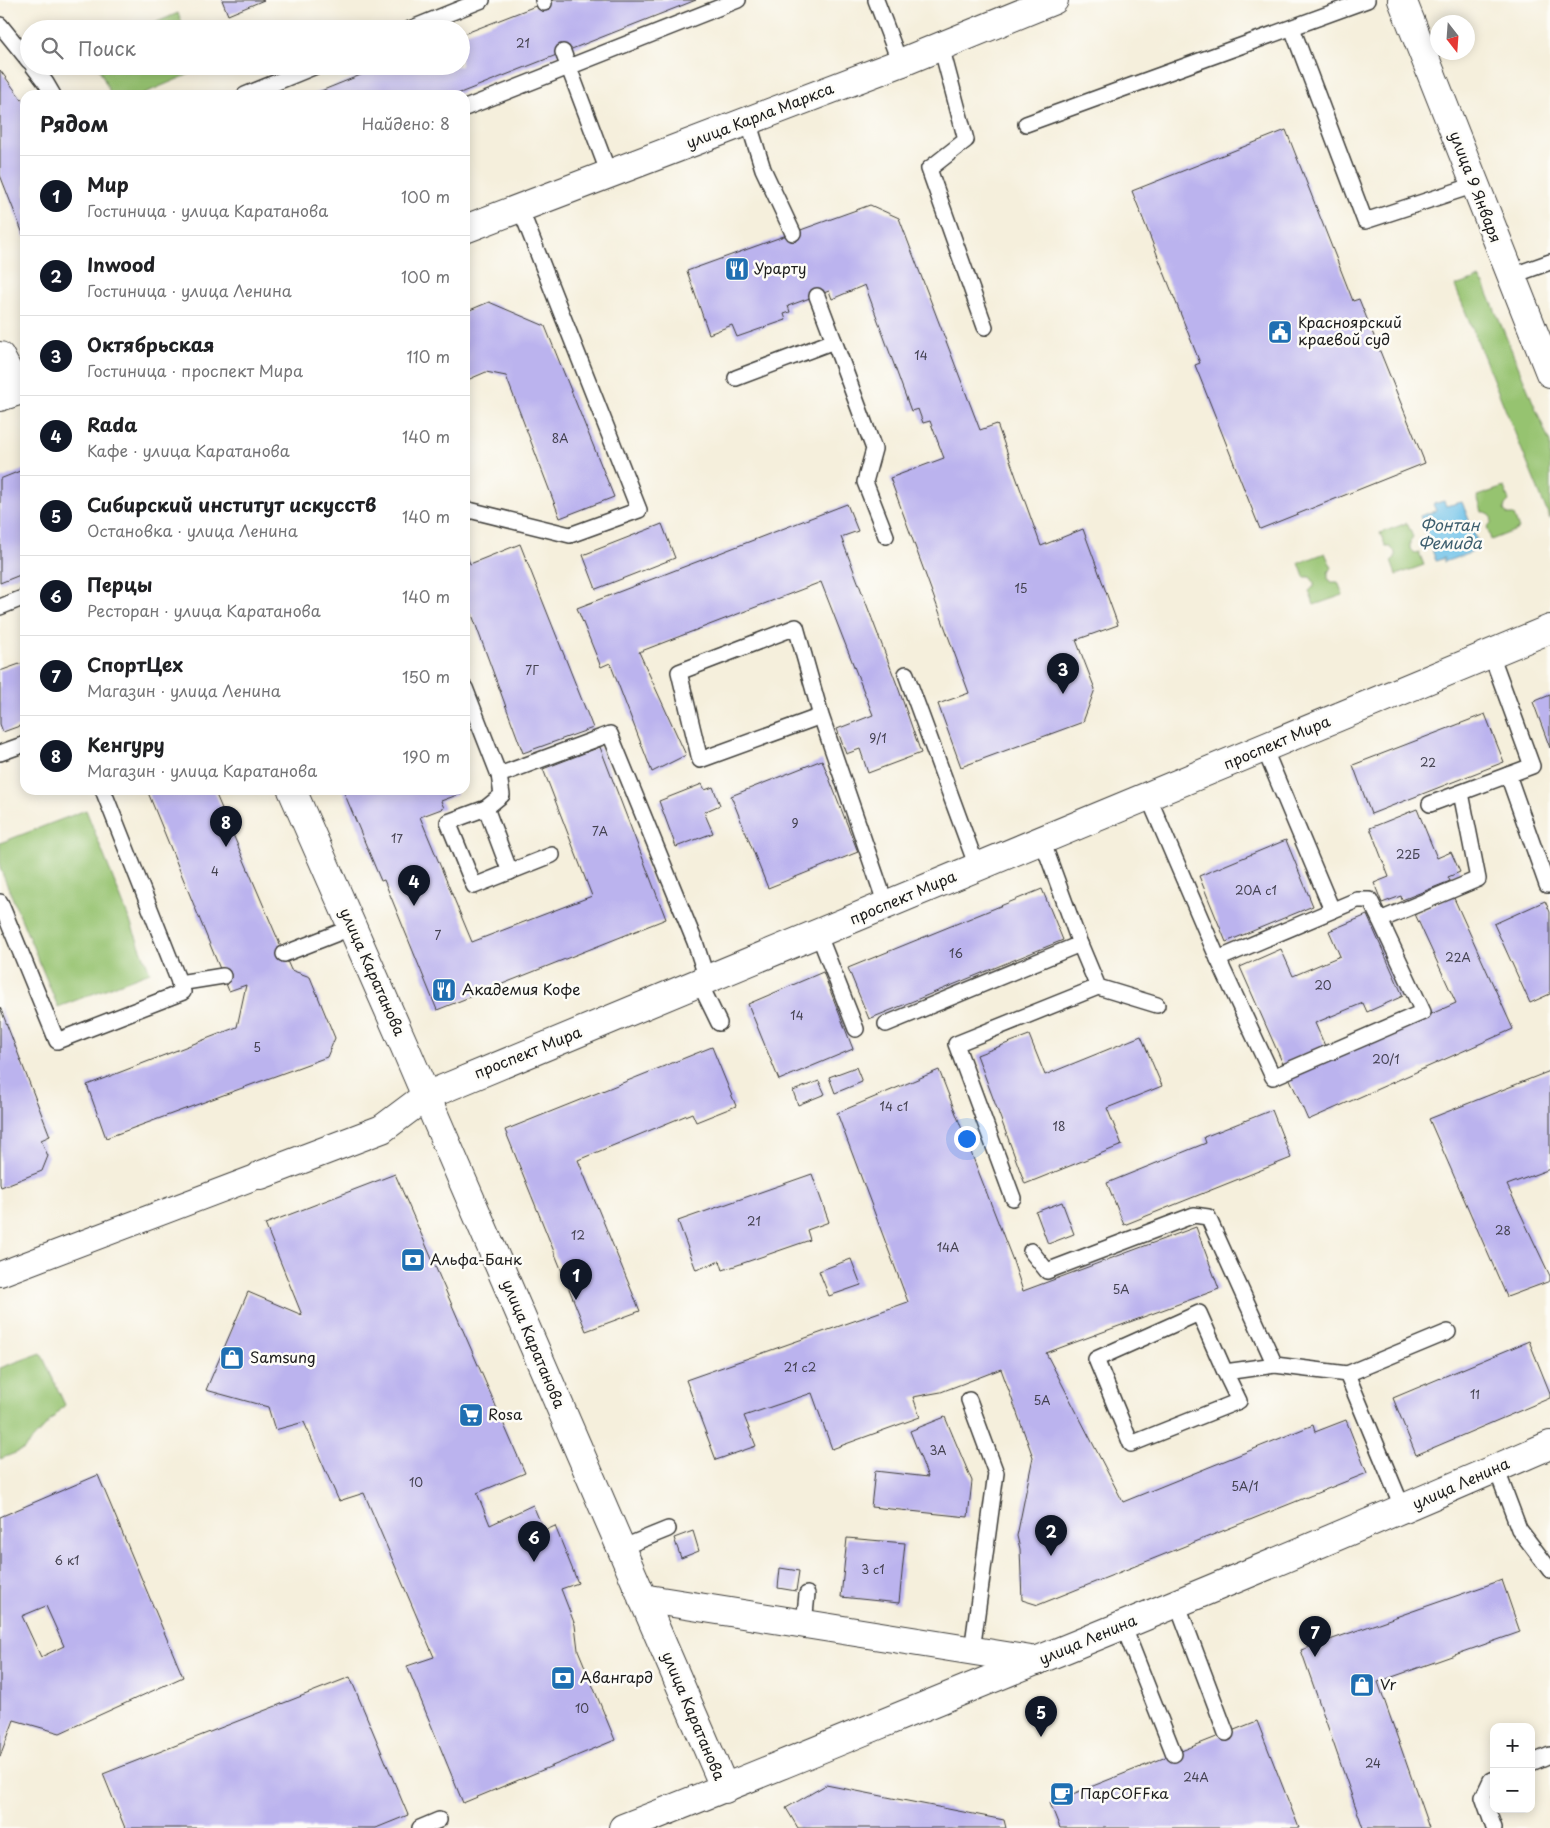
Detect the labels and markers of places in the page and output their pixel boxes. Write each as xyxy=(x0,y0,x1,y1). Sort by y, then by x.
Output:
restaurant icon: Урарту xyxy=(724,256,750,282)
place label: Урарту xyxy=(754,256,806,279)
place label: Красноярский краевой суд xyxy=(1298,310,1402,350)
public building icon: Красноярский краевой суд xyxy=(1267,319,1293,345)
pin: 3 xyxy=(1047,653,1079,694)
pin: 8 xyxy=(210,806,242,847)
pin: 4 xyxy=(398,865,430,906)
restaurant icon: Академия Кофе xyxy=(431,977,457,1003)
place label: Академия Кофе xyxy=(462,977,581,1000)
bank icon: Альфа-Банк xyxy=(400,1247,426,1273)
place label: Альфа-Банк xyxy=(430,1247,522,1270)
pin: 1 xyxy=(560,1259,592,1300)
shop icon: Samsung xyxy=(219,1345,245,1371)
place label: Samsung xyxy=(250,1345,316,1368)
supermarket icon: Rosa xyxy=(458,1402,484,1428)
place label: Rosa xyxy=(488,1402,523,1425)
pin: 2 xyxy=(1035,1515,1067,1556)
pin: 6 xyxy=(518,1521,550,1562)
pin: 7 xyxy=(1299,1616,1331,1657)
bank icon: Авангард xyxy=(550,1665,576,1691)
place label: Авангард xyxy=(580,1665,653,1688)
shop icon: Vr xyxy=(1349,1672,1375,1698)
place label: Vr xyxy=(1380,1672,1397,1695)
pin: 5 xyxy=(1025,1696,1057,1737)
cafe icon: ПарCOFFка xyxy=(1049,1781,1075,1807)
place label: ПарCOFFка xyxy=(1080,1781,1169,1804)

